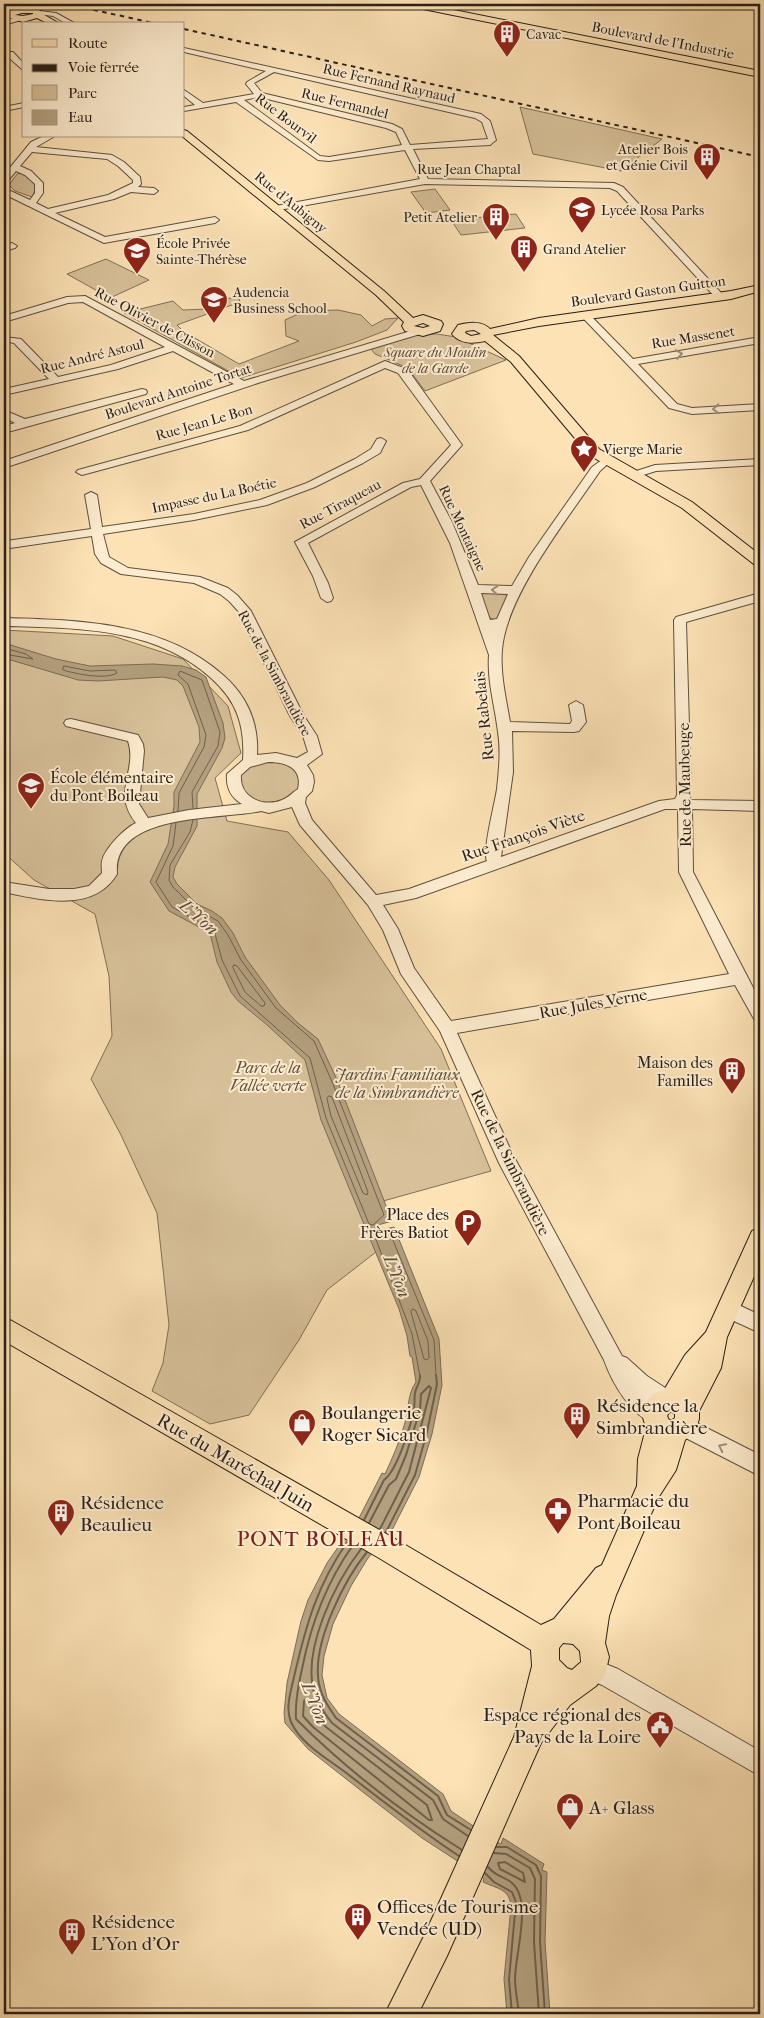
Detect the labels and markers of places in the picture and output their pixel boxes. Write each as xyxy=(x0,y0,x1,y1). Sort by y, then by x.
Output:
building icon: Cavac xyxy=(492,19,522,58)
place label: Cavac xyxy=(526,26,561,43)
place label: Atelier Bois et Génie Civil xyxy=(606,141,688,174)
building icon: Atelier Bois et Génie Civil xyxy=(692,142,722,181)
school or university icon: Lycée Rosa Parks xyxy=(567,195,597,234)
building icon: Petit Atelier xyxy=(481,202,511,241)
place label: Lycée Rosa Parks xyxy=(601,202,704,219)
place label: Petit Atelier xyxy=(403,209,477,226)
place label: École Privée Sainte-Thérèse xyxy=(156,234,247,268)
building icon: Grand Atelier xyxy=(509,234,539,273)
school or university icon: École Privée Sainte-Thérèse xyxy=(122,236,152,275)
place label: Grand Atelier xyxy=(543,241,626,258)
place label: Audencia Business School xyxy=(232,284,327,317)
school or university icon: Audencia Business School xyxy=(199,285,229,324)
place icon: Vierge Marie xyxy=(569,434,599,473)
place label: Vierge Marie xyxy=(602,441,683,458)
place label: École élémentaire du Pont Boileau xyxy=(50,767,173,805)
school or university icon: École élémentaire du Pont Boileau xyxy=(16,771,46,810)
place label: Maison des Familles xyxy=(637,1053,713,1090)
building icon: Maison des Familles xyxy=(717,1056,747,1095)
place label: Place des Frères Batiot xyxy=(360,1205,449,1242)
parking icon: Place des Frères Batiot xyxy=(453,1208,483,1247)
place label: Résidence la Simbrandière xyxy=(596,1395,707,1439)
building icon: Résidence la Simbrandière xyxy=(562,1401,592,1440)
place label: Boulangerie Roger Sicard xyxy=(321,1402,427,1446)
shop icon: Boulangerie Roger Sicard xyxy=(287,1408,317,1447)
place label: Pharmacie du Pont Boileau xyxy=(577,1490,689,1534)
place label: Résidence Beaulieu xyxy=(80,1492,164,1536)
pharmacy icon: Pharmacie du Pont Boileau xyxy=(543,1496,573,1535)
building icon: Résidence Beaulieu xyxy=(46,1498,76,1537)
place label: Espace régional des Pays de la Loire xyxy=(483,1704,641,1748)
public building icon: Espace régional des Pays de la Loire xyxy=(645,1710,675,1749)
shop icon: A+ Glass xyxy=(555,1792,585,1831)
place label: A+ Glass xyxy=(588,1797,655,1819)
place label: Offices de Tourisme Vendée (UD) xyxy=(376,1896,538,1940)
building icon: Offices de Tourisme Vendée (UD) xyxy=(343,1902,373,1941)
place label: Résidence L'Yon d'Or xyxy=(91,1911,180,1955)
building icon: Résidence L'Yon d'Or xyxy=(57,1917,87,1956)

